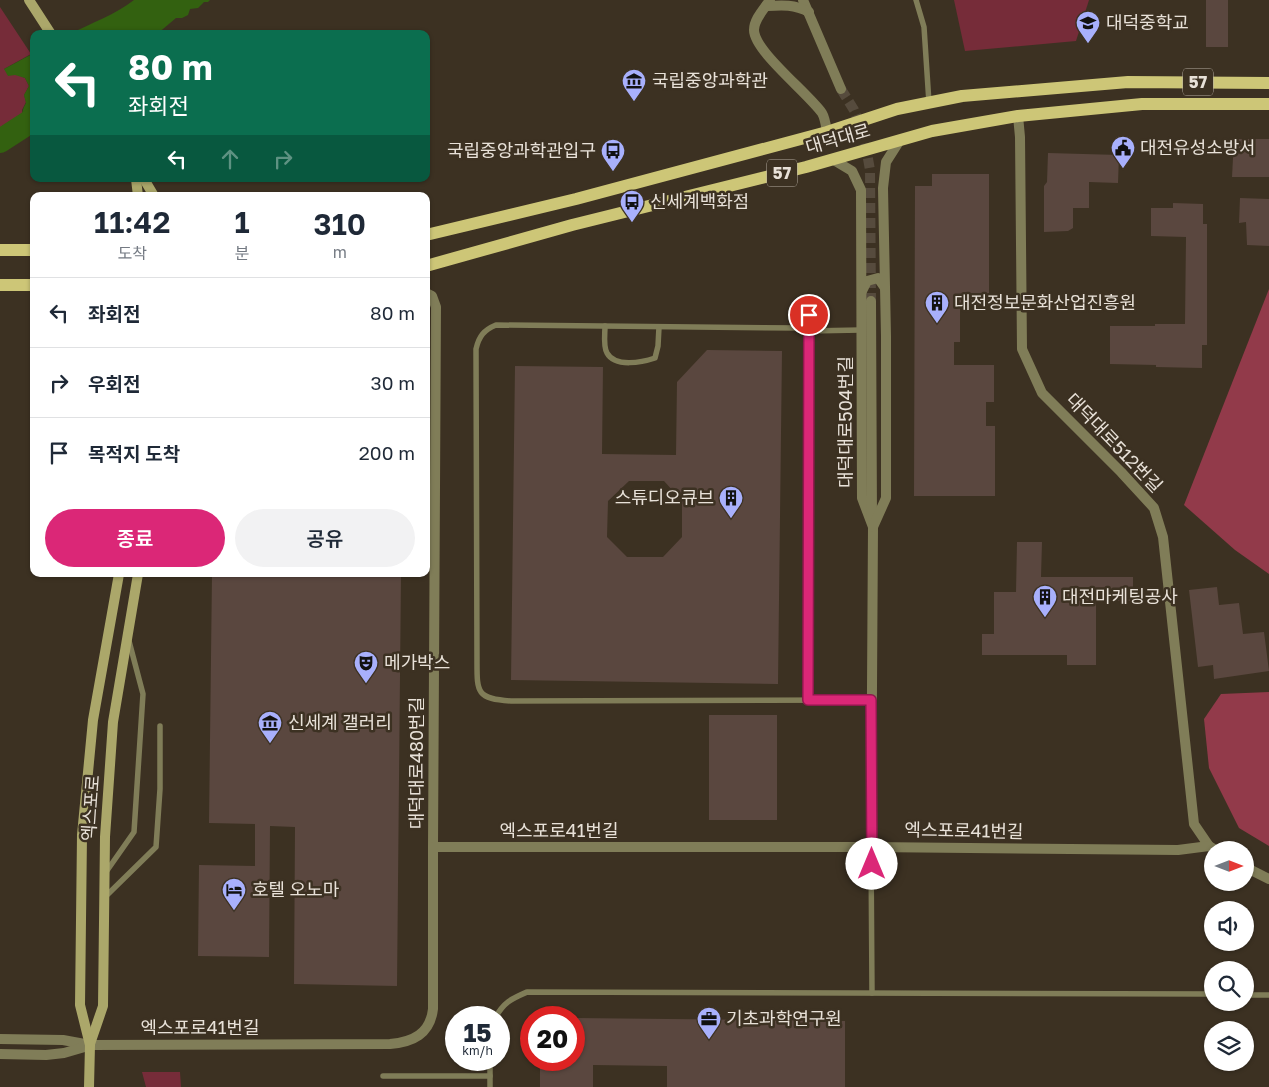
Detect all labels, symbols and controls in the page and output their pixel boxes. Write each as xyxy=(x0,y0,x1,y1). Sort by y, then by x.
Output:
school or university icon: 대덕중학교 xyxy=(1075,10,1101,44)
place label: 대덕중학교 xyxy=(1106,11,1189,33)
text: 80 m xyxy=(128,46,213,88)
icon: left xyxy=(45,50,110,115)
museum icon: 국립중앙과학관 xyxy=(621,68,647,102)
road number: 57 xyxy=(1183,68,1213,95)
place label: 국립중앙과학관 xyxy=(652,69,768,91)
text: 좌회전 xyxy=(128,92,189,119)
street label: 대덕대로 xyxy=(803,118,873,158)
public building icon: 대전유성소방서 xyxy=(1110,135,1136,169)
place label: 대전유성소방서 xyxy=(1140,136,1256,158)
bus stop icon: 국립중앙과학관입구 xyxy=(600,138,626,172)
place label: 국립중앙과학관입구 xyxy=(447,139,596,161)
icon: left xyxy=(163,145,191,173)
icon: ahead xyxy=(216,145,244,173)
icon: right xyxy=(269,145,297,173)
road number: 57 xyxy=(767,160,797,187)
bus stop icon: 신세계백화점 xyxy=(619,189,645,223)
place label: 신세계백화점 xyxy=(650,190,749,212)
text: 11:42 xyxy=(94,204,170,240)
text: 1 xyxy=(234,204,250,240)
text: 310 xyxy=(314,206,366,242)
text: m xyxy=(333,242,347,262)
text: 도착 xyxy=(117,243,147,263)
text: 분 xyxy=(235,243,249,263)
building icon: 대전정보문화산업진흥원 xyxy=(924,290,950,324)
place label: 대전정보문화산업진흥원 xyxy=(954,291,1136,313)
pin xyxy=(788,294,830,336)
icon: left xyxy=(45,299,73,327)
text: 80 m xyxy=(370,301,415,324)
icon: arrive xyxy=(795,301,823,329)
text: 좌회전 xyxy=(88,302,140,325)
street label: 대덕대로504번길 xyxy=(834,356,856,488)
icon: right xyxy=(45,369,73,397)
text: 30 m xyxy=(371,371,415,394)
text: 우회전 xyxy=(88,372,140,395)
street label: 대덕대로512번길 xyxy=(1062,388,1167,496)
icon: arrive xyxy=(45,439,73,467)
text: 200 m xyxy=(359,441,415,464)
text: 목적지 도착 xyxy=(88,442,180,465)
building icon: 스튜디오큐브 xyxy=(718,485,744,519)
place label: 스튜디오큐브 xyxy=(615,486,714,508)
button: 종료 xyxy=(45,509,225,567)
button: 공유 xyxy=(235,509,415,567)
building icon: 대전마케팅공사 xyxy=(1032,584,1058,618)
place label: 대전마케팅공사 xyxy=(1062,585,1178,607)
theatre icon: 메가박스 xyxy=(353,650,379,684)
place label: 메가박스 xyxy=(384,651,450,673)
street label: 대덕대로480번길 xyxy=(405,697,427,829)
museum icon: 신세계 갤러리 xyxy=(257,710,283,744)
place label: 신세계 갤러리 xyxy=(288,711,392,733)
street label: 엑스포로 xyxy=(77,774,103,842)
street label: 엑스포로41번길 xyxy=(904,818,1024,842)
street label: 엑스포로41번길 xyxy=(499,819,619,841)
position arrow xyxy=(845,837,897,889)
north arrow xyxy=(1204,841,1254,891)
map controls xyxy=(1204,841,1254,1071)
hotel icon: 호텔 오노마 xyxy=(221,877,247,911)
place label: 호텔 오노마 xyxy=(252,878,340,900)
button: sound xyxy=(1204,901,1254,951)
button: search xyxy=(1204,961,1254,1011)
speed limit sign: 20 xyxy=(520,1006,585,1071)
office icon: 기초과학연구원 xyxy=(696,1006,722,1040)
place label: 기초과학연구원 xyxy=(726,1007,842,1029)
street label: 엑스포로41번길 xyxy=(140,1016,260,1038)
text: 15 xyxy=(463,1017,492,1048)
button: layers xyxy=(1204,1021,1254,1071)
text: km/h xyxy=(462,1043,493,1058)

